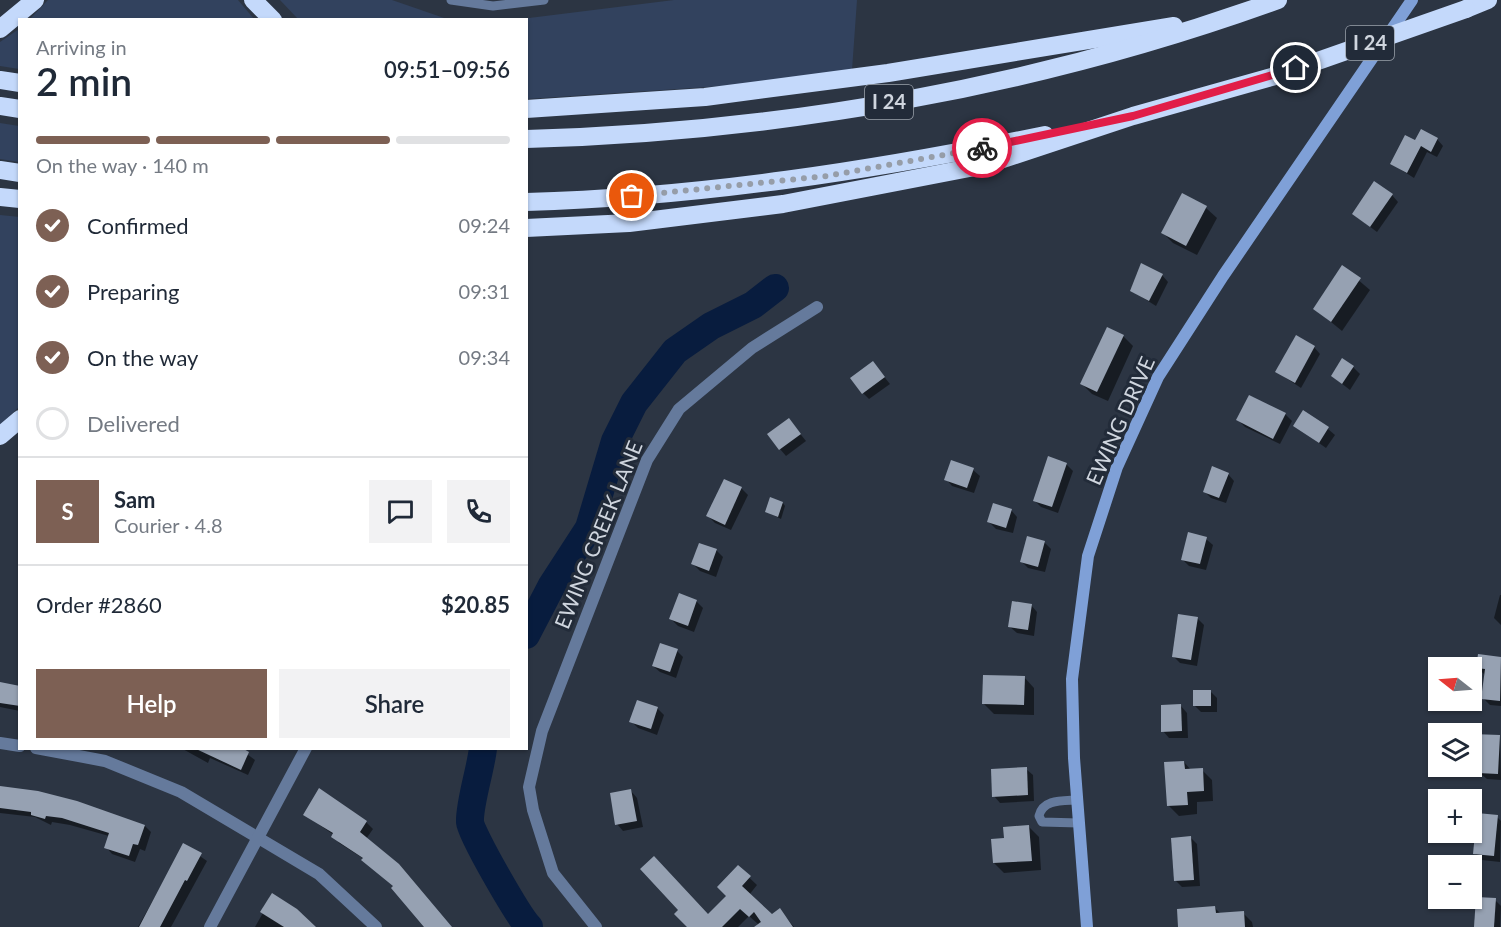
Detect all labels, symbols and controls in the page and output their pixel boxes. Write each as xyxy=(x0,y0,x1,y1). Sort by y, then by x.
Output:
road number: I 24 xyxy=(1346,26,1394,60)
text: Arriving in xyxy=(36,35,127,59)
pin xyxy=(1270,42,1321,93)
icon: home xyxy=(1279,51,1312,84)
text: 09:51–09:56 xyxy=(384,56,510,83)
text: 2 min xyxy=(36,58,132,104)
road number: I 24 xyxy=(865,85,913,119)
courier xyxy=(952,118,1012,178)
icon: bike xyxy=(966,132,999,165)
text: On the way · 140 m xyxy=(36,153,209,177)
pin xyxy=(606,170,657,221)
icon: bag xyxy=(615,179,648,212)
icon: check xyxy=(36,209,69,242)
text: Confirmed xyxy=(87,212,189,239)
text: 09:24 xyxy=(459,213,510,237)
icon: check xyxy=(36,275,69,308)
text: Preparing xyxy=(87,278,179,305)
text: 09:31 xyxy=(459,279,510,303)
icon: check xyxy=(36,341,69,374)
text: On the way xyxy=(87,344,198,371)
text: 09:34 xyxy=(459,345,510,369)
street label: EWING DRIVE xyxy=(1080,352,1159,488)
text: Delivered xyxy=(87,410,180,437)
street label: EWING CREEK LANE xyxy=(548,437,647,632)
button: chat xyxy=(369,480,432,543)
button: phone xyxy=(447,480,510,543)
text: Sam xyxy=(114,486,156,513)
text: S xyxy=(61,498,74,525)
text: Courier · 4.8 xyxy=(114,513,223,537)
text: Order #2860 xyxy=(36,591,162,618)
text: $20.85 xyxy=(441,591,510,618)
north arrow xyxy=(1428,657,1482,711)
map controls xyxy=(1428,657,1482,909)
button: Help xyxy=(36,669,267,738)
button: Share xyxy=(279,669,510,738)
button: layers xyxy=(1428,723,1482,777)
button: + xyxy=(1428,789,1482,843)
button: − xyxy=(1428,855,1482,909)

